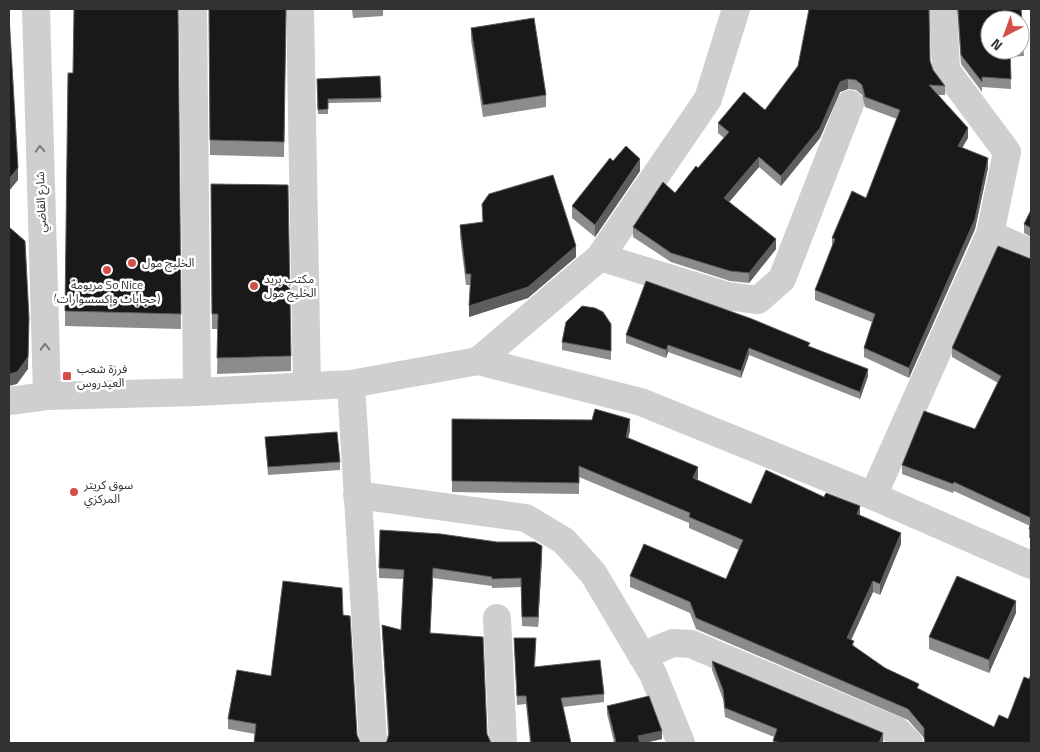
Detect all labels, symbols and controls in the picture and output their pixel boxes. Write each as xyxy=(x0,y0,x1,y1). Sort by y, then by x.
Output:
north arrow xyxy=(980,10,1030,60)
text: N xyxy=(986,34,1007,56)
one-way arrow xyxy=(34,145,45,153)
street label: شارع القاضي xyxy=(30,171,52,233)
place label: الخليج مول xyxy=(142,253,195,272)
marker: الخليج مول xyxy=(126,257,138,269)
marker: مريومة So Nice (حجابات وإكسسوارات) xyxy=(101,264,113,276)
place label: مكتب بريد الخليج مول xyxy=(264,269,317,302)
place label: مريومة So Nice (حجابات وإكسسوارات) xyxy=(54,275,160,308)
marker: مكتب بريد الخليج مول xyxy=(248,280,260,292)
one-way arrow xyxy=(40,343,51,351)
place label: فرزة شعب العيدروس xyxy=(77,359,127,392)
marker: فرزة شعب العيدروس xyxy=(61,370,73,382)
place label: سوق كريتر المركزي xyxy=(83,475,133,509)
marker: سوق كريتر المركزي xyxy=(68,486,80,498)

